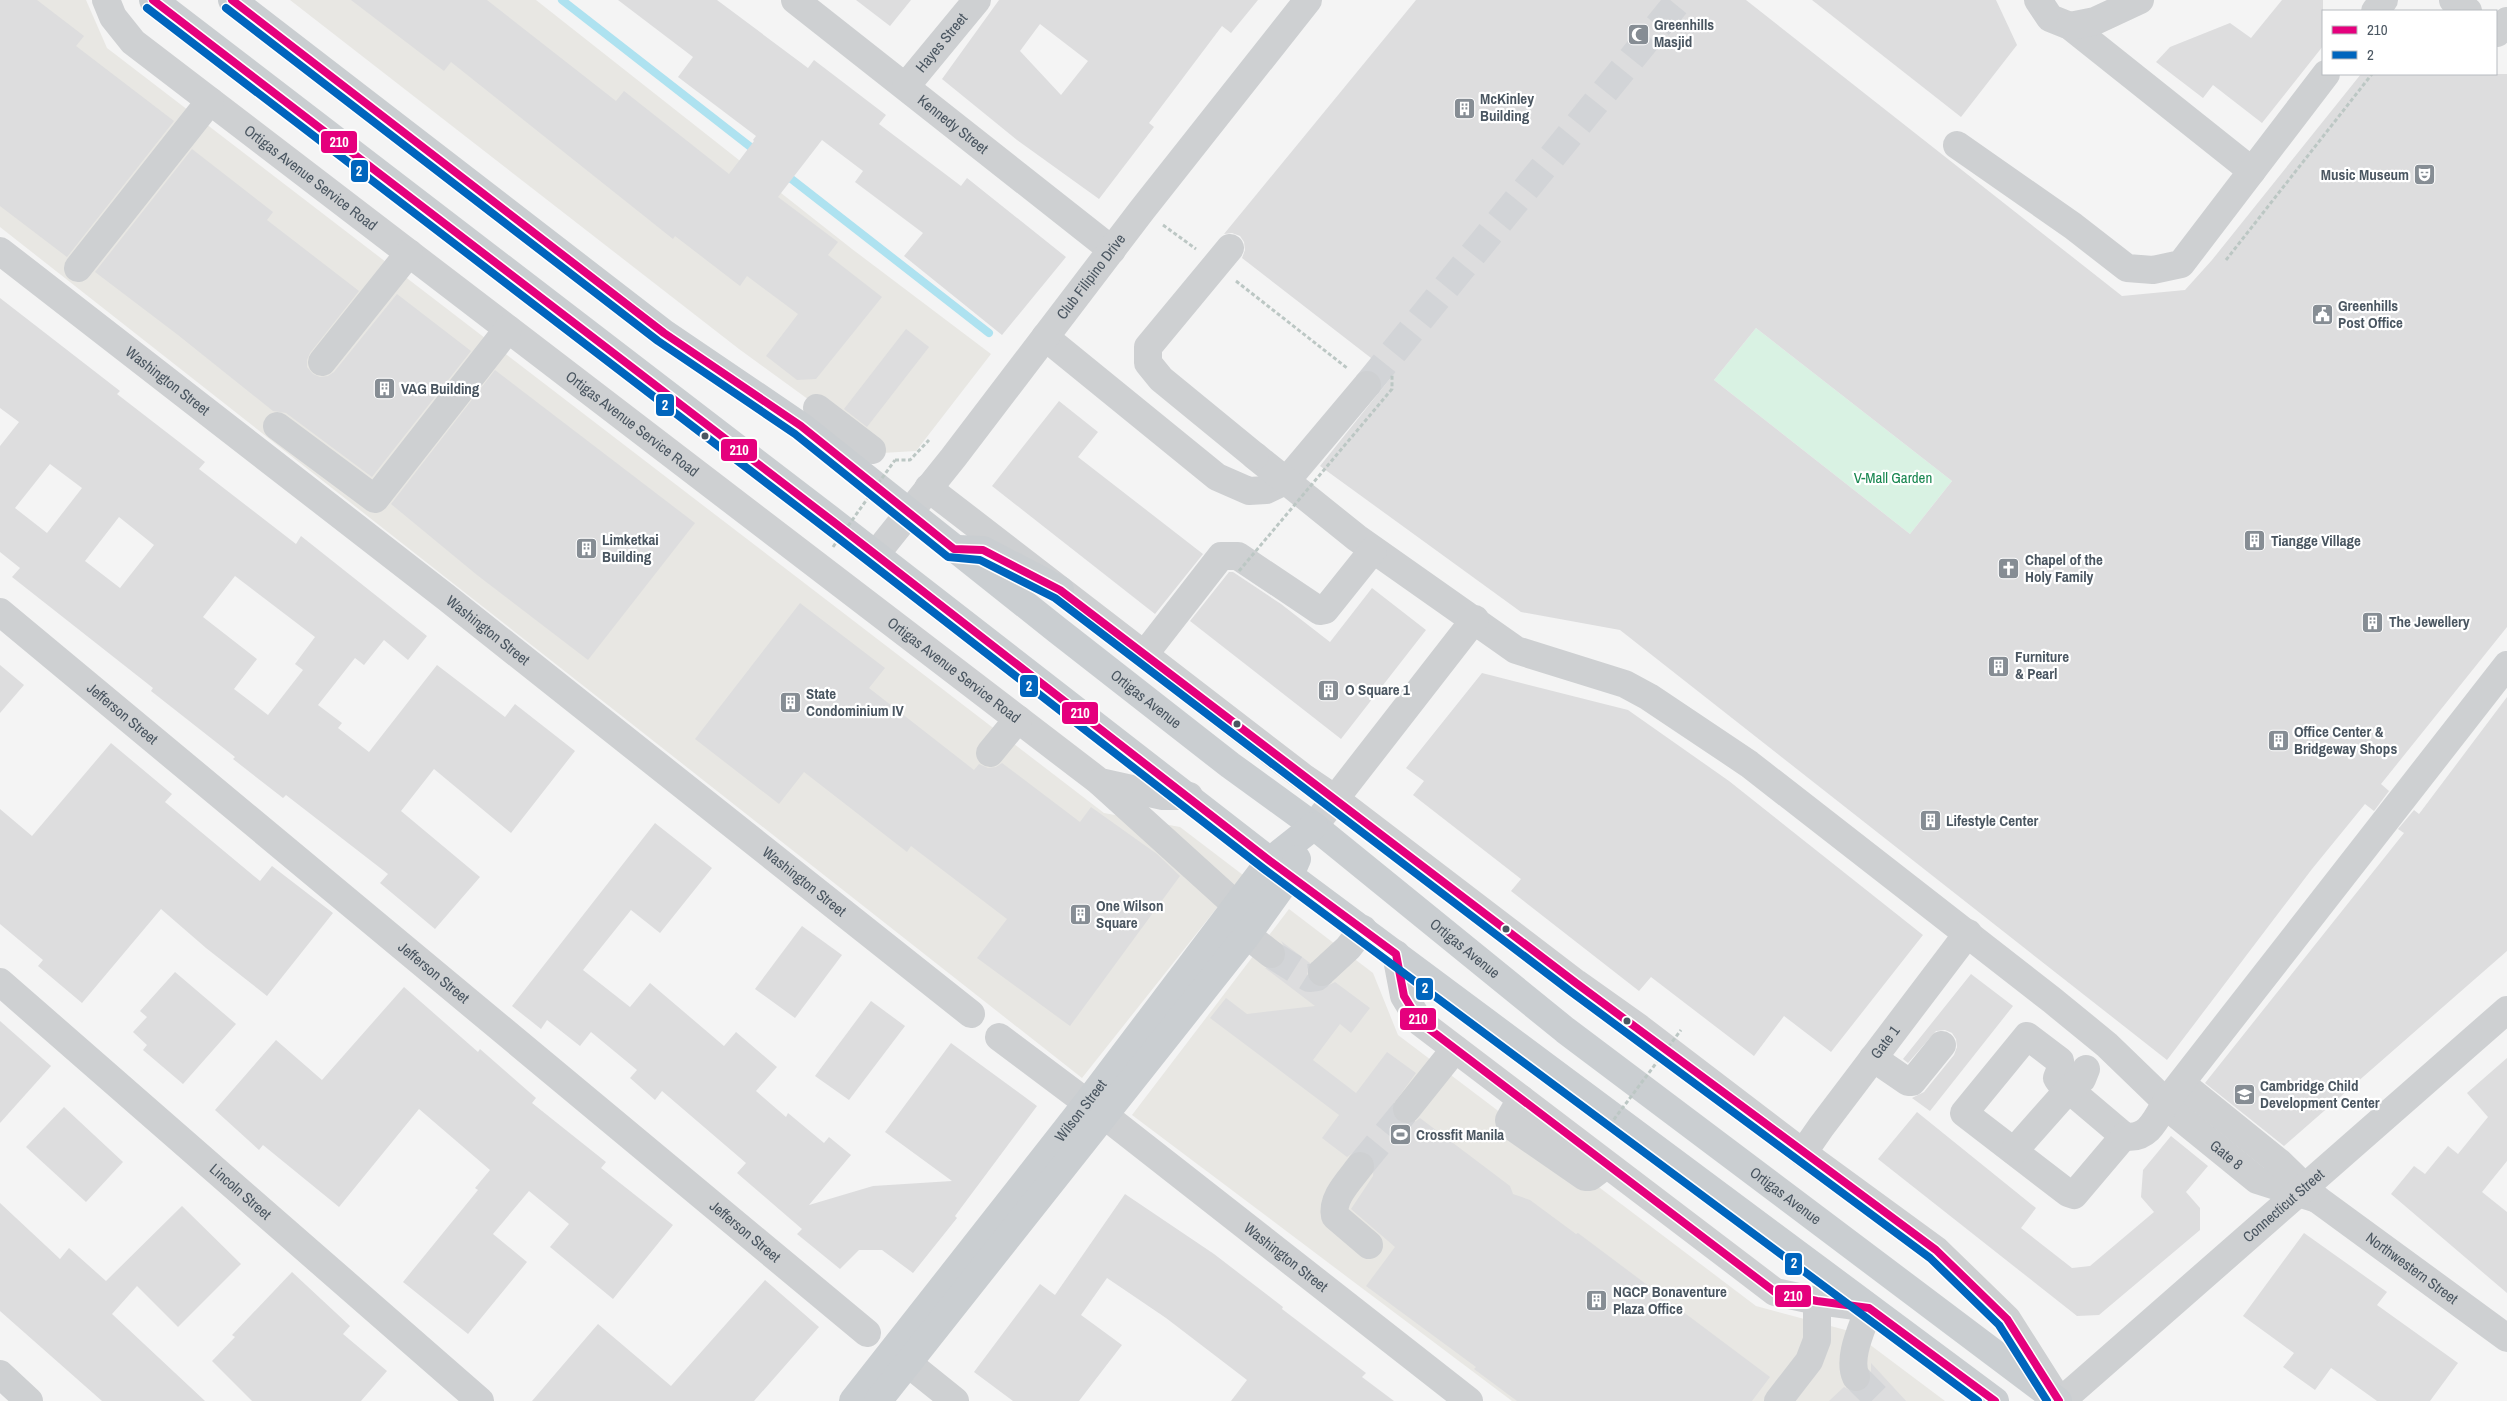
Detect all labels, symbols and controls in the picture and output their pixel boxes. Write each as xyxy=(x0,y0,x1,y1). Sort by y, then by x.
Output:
street label: Hayes Street xyxy=(911,8,972,77)
legend xyxy=(2322,10,2497,75)
place label: Greenhills Masjid xyxy=(1654,14,1714,52)
text: 210 xyxy=(2367,19,2388,40)
mosque icon: Greenhills Masjid xyxy=(1626,22,1650,46)
text: 2 xyxy=(2367,44,2374,65)
place label: McKinley Building xyxy=(1480,88,1534,126)
street label: Kennedy Street xyxy=(913,90,993,159)
building icon: McKinley Building xyxy=(1452,96,1476,120)
street label: Ortigas Avenue Service Road xyxy=(240,120,382,235)
line badge: 210 xyxy=(320,130,358,154)
text: 210 xyxy=(329,133,349,151)
line badge: 2 xyxy=(350,159,369,183)
text: 2 xyxy=(356,162,362,180)
theatre icon: Music Museum xyxy=(2413,163,2437,187)
place label: Music Museum xyxy=(2321,164,2409,185)
street label: Club Filipino Drive xyxy=(1051,229,1130,324)
place label: Greenhills Post Office xyxy=(2338,295,2403,333)
public building icon: Greenhills Post Office xyxy=(2310,303,2334,327)
street label: Washington Street xyxy=(121,341,215,420)
street label: Ortigas Avenue Service Road xyxy=(562,366,703,481)
building icon: VAG Building xyxy=(373,377,397,401)
place label: VAG Building xyxy=(401,378,480,399)
line badge: 2 xyxy=(655,393,675,417)
text: 2 xyxy=(662,396,668,414)
unlabelled marker xyxy=(700,431,710,441)
line badge: 210 xyxy=(720,438,758,462)
text: 210 xyxy=(729,441,749,459)
park label: V-Mall Garden xyxy=(1854,467,1932,488)
place label: Limketkai Building xyxy=(602,529,659,567)
building icon: Tiangge Village xyxy=(2243,529,2267,553)
place label: Tiangge Village xyxy=(2271,530,2361,551)
building icon: Limketkai Building xyxy=(574,537,598,561)
place label: Chapel of the Holy Family xyxy=(2025,549,2103,587)
church icon: Chapel of the Holy Family xyxy=(1997,557,2021,581)
street label: Washington Street xyxy=(442,590,535,670)
building icon: The Jewellery xyxy=(2361,610,2385,634)
place label: The Jewellery xyxy=(2389,611,2470,632)
street label: Ortigas Avenue Service Road xyxy=(883,612,1025,728)
place label: Furniture & Pearl xyxy=(2015,646,2069,684)
building icon: Furniture & Pearl xyxy=(1987,654,2011,678)
street label: Ortigas Avenue xyxy=(1106,664,1186,733)
line badge: 2 xyxy=(1019,674,1039,698)
street label: Jefferson Street xyxy=(83,677,163,749)
text: 2 xyxy=(1026,677,1032,695)
building icon: O Square 1 xyxy=(1317,678,1341,702)
place label: O Square 1 xyxy=(1345,679,1410,700)
place label: State Condominium IV xyxy=(806,683,905,721)
building icon: State Condominium IV xyxy=(778,691,802,715)
line badge: 210 xyxy=(1061,701,1099,725)
text: 210 xyxy=(1070,704,1090,722)
unlabelled marker xyxy=(1232,719,1242,729)
place label: Office Center & Bridgeway Shops xyxy=(2294,721,2397,759)
building icon: Office Center & Bridgeway Shops xyxy=(2266,729,2290,753)
building icon: Lifestyle Center xyxy=(1918,809,1942,833)
place label: Lifestyle Center xyxy=(1946,810,2038,831)
street label: Washington Street xyxy=(758,841,851,921)
place label: One Wilson Square xyxy=(1096,895,1164,933)
building icon: One Wilson Square xyxy=(1068,903,1092,927)
street label: Ortigas Avenue xyxy=(1426,913,1505,983)
unlabelled marker xyxy=(1501,924,1511,934)
street label: Jefferson Street xyxy=(394,936,474,1008)
line badge: 2 xyxy=(1415,977,1434,1001)
text: 2 xyxy=(1422,979,1428,997)
line badge: 210 xyxy=(1399,1007,1437,1031)
text: 210 xyxy=(1408,1010,1428,1028)
unlabelled marker xyxy=(1622,1016,1632,1026)
street label: Gate 1 xyxy=(1865,1021,1904,1063)
street label: Wilson Street xyxy=(1049,1074,1112,1146)
place label: Cambridge Child Development Center xyxy=(2260,1075,2380,1113)
school or university icon: Cambridge Child Development Center xyxy=(2232,1083,2256,1107)
sports icon: Crossfit Manila xyxy=(1388,1123,1412,1147)
place label: Crossfit Manila xyxy=(1416,1124,1504,1145)
street label: Gate 8 xyxy=(2206,1135,2248,1175)
street label: Lincoln Street xyxy=(205,1159,277,1225)
street label: Ortigas Avenue xyxy=(1746,1162,1826,1229)
street label: Connecticut Street xyxy=(2238,1164,2329,1247)
street label: Jefferson Street xyxy=(705,1195,786,1267)
street label: Washington Street xyxy=(1240,1218,1333,1297)
street label: Northwestern Street xyxy=(2362,1227,2463,1309)
line badge: 2 xyxy=(1784,1252,1803,1276)
text: 2 xyxy=(1791,1254,1797,1272)
place label: NGCP Bonaventure Plaza Office xyxy=(1613,1281,1727,1319)
line badge: 210 xyxy=(1774,1284,1812,1308)
text: 210 xyxy=(1783,1287,1803,1305)
building icon: NGCP Bonaventure Plaza Office xyxy=(1585,1289,1609,1313)

